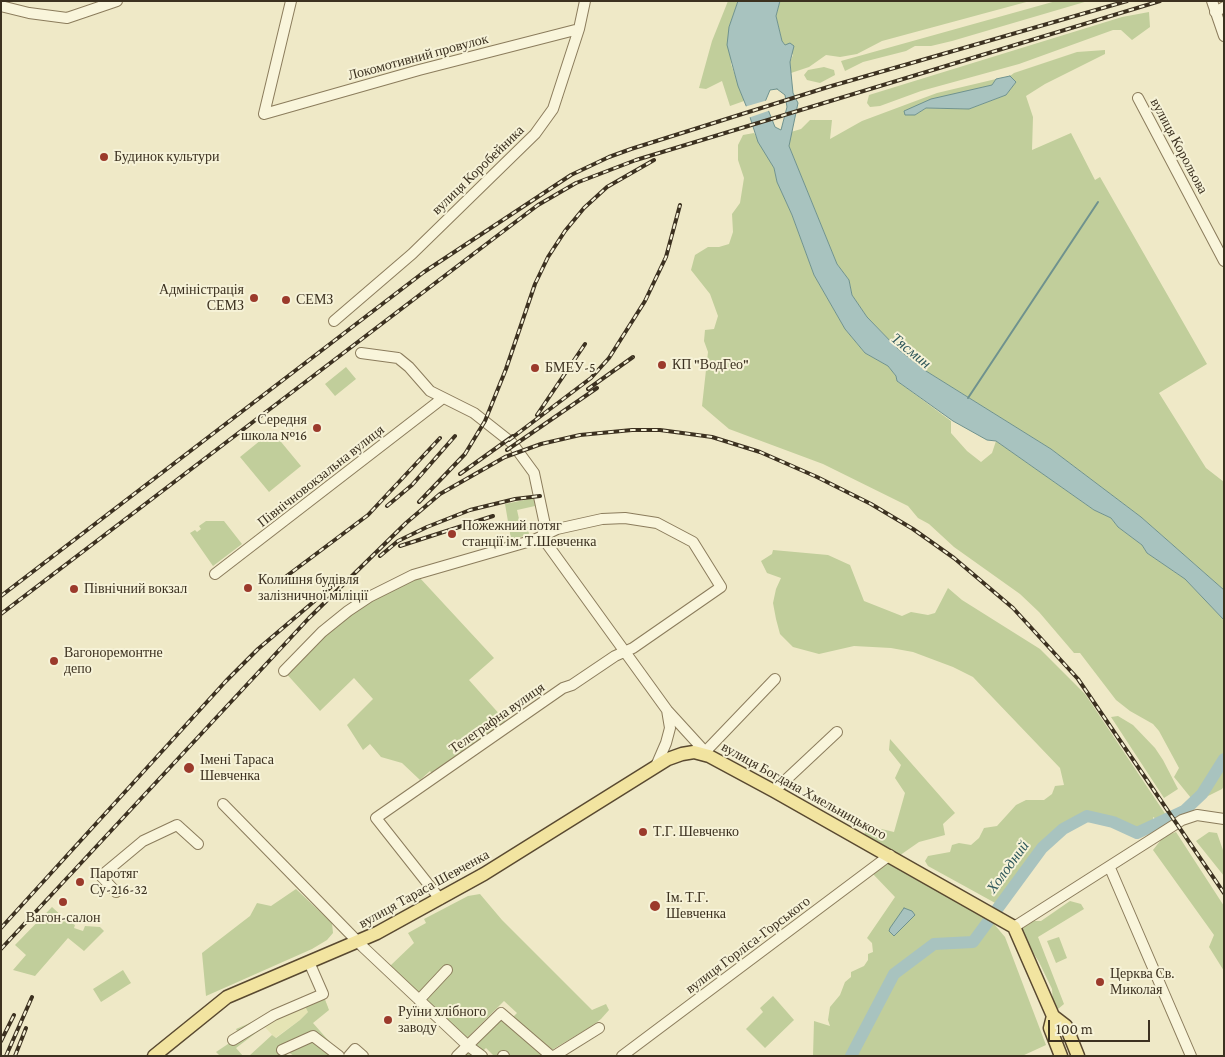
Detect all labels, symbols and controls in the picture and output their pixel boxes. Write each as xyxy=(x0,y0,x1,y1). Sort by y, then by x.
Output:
street label: Локомотивний провулок xyxy=(346,30,490,84)
street label: вулиця Корольова xyxy=(1147,95,1211,197)
street label: вулиця Коробейника xyxy=(428,122,528,218)
place label: Будинок культури xyxy=(114,149,220,165)
marker: Будинок культури xyxy=(98,151,110,163)
place label: Адміністрація СЕМЗ xyxy=(159,282,244,314)
marker: Адміністрація СЕМЗ xyxy=(248,292,260,304)
place label: СЕМЗ xyxy=(296,292,333,308)
marker: СЕМЗ xyxy=(280,294,292,306)
water label: Тясмин xyxy=(887,329,935,373)
place label: КП "ВодГео" xyxy=(672,357,749,373)
marker: КП "ВодГео" xyxy=(656,359,668,371)
place label: БМЕУ-5 xyxy=(545,360,596,376)
marker: БМЕУ-5 xyxy=(529,362,541,374)
place label: Середня школа №16 xyxy=(241,412,307,444)
street label: Північновокзальна вулиця xyxy=(254,421,388,531)
marker: Середня школа №16 xyxy=(311,422,323,434)
place label: Пожежний потяг станції ім. Т.Шевченка xyxy=(462,518,596,550)
marker: Пожежний потяг станції ім. Т.Шевченка xyxy=(446,528,458,540)
place label: Колишня будівля залізничної міліції xyxy=(258,572,368,604)
place label: Північний вокзал xyxy=(84,581,187,597)
marker: Колишня будівля залізничної міліції xyxy=(242,582,254,594)
marker: Північний вокзал xyxy=(68,583,80,595)
place label: Вагоноремонтне депо xyxy=(64,645,163,678)
marker: Вагоноремонтне депо xyxy=(48,655,60,667)
street label: Телеграфна вулиця xyxy=(446,679,548,757)
street label: вулиця Богдана Хмельницького xyxy=(718,739,890,843)
place label: Імені Тараса Шевченка xyxy=(200,752,274,784)
marker: Імені Тараса Шевченка xyxy=(182,761,196,775)
place label: Т.Г. Шевченко xyxy=(653,824,739,840)
marker: Т.Г. Шевченко xyxy=(637,826,649,838)
water label: Холодний xyxy=(983,837,1033,897)
street label: вулиця Тараса Шевченка xyxy=(356,846,492,932)
place label: Паротяг Су-216-32 xyxy=(90,866,147,899)
marker: Паротяг Су-216-32 xyxy=(74,876,86,888)
place label: Ім. Т.Г. Шевченка xyxy=(666,890,726,922)
street label: вулиця Горліса-Горського xyxy=(682,893,814,997)
marker: Вагон-салон xyxy=(57,896,69,908)
marker: Ім. Т.Г. Шевченка xyxy=(648,899,662,913)
place label: Вагон-салон xyxy=(26,910,100,926)
place label: Церква Св. Миколая xyxy=(1110,966,1175,999)
marker: Церква Св. Миколая xyxy=(1094,976,1106,988)
place label: Руїни хлібного заводу xyxy=(398,1004,486,1036)
scale bar xyxy=(1050,1010,1152,1042)
marker: Руїни хлібного заводу xyxy=(382,1014,394,1026)
text: 100 m xyxy=(1056,1021,1093,1037)

